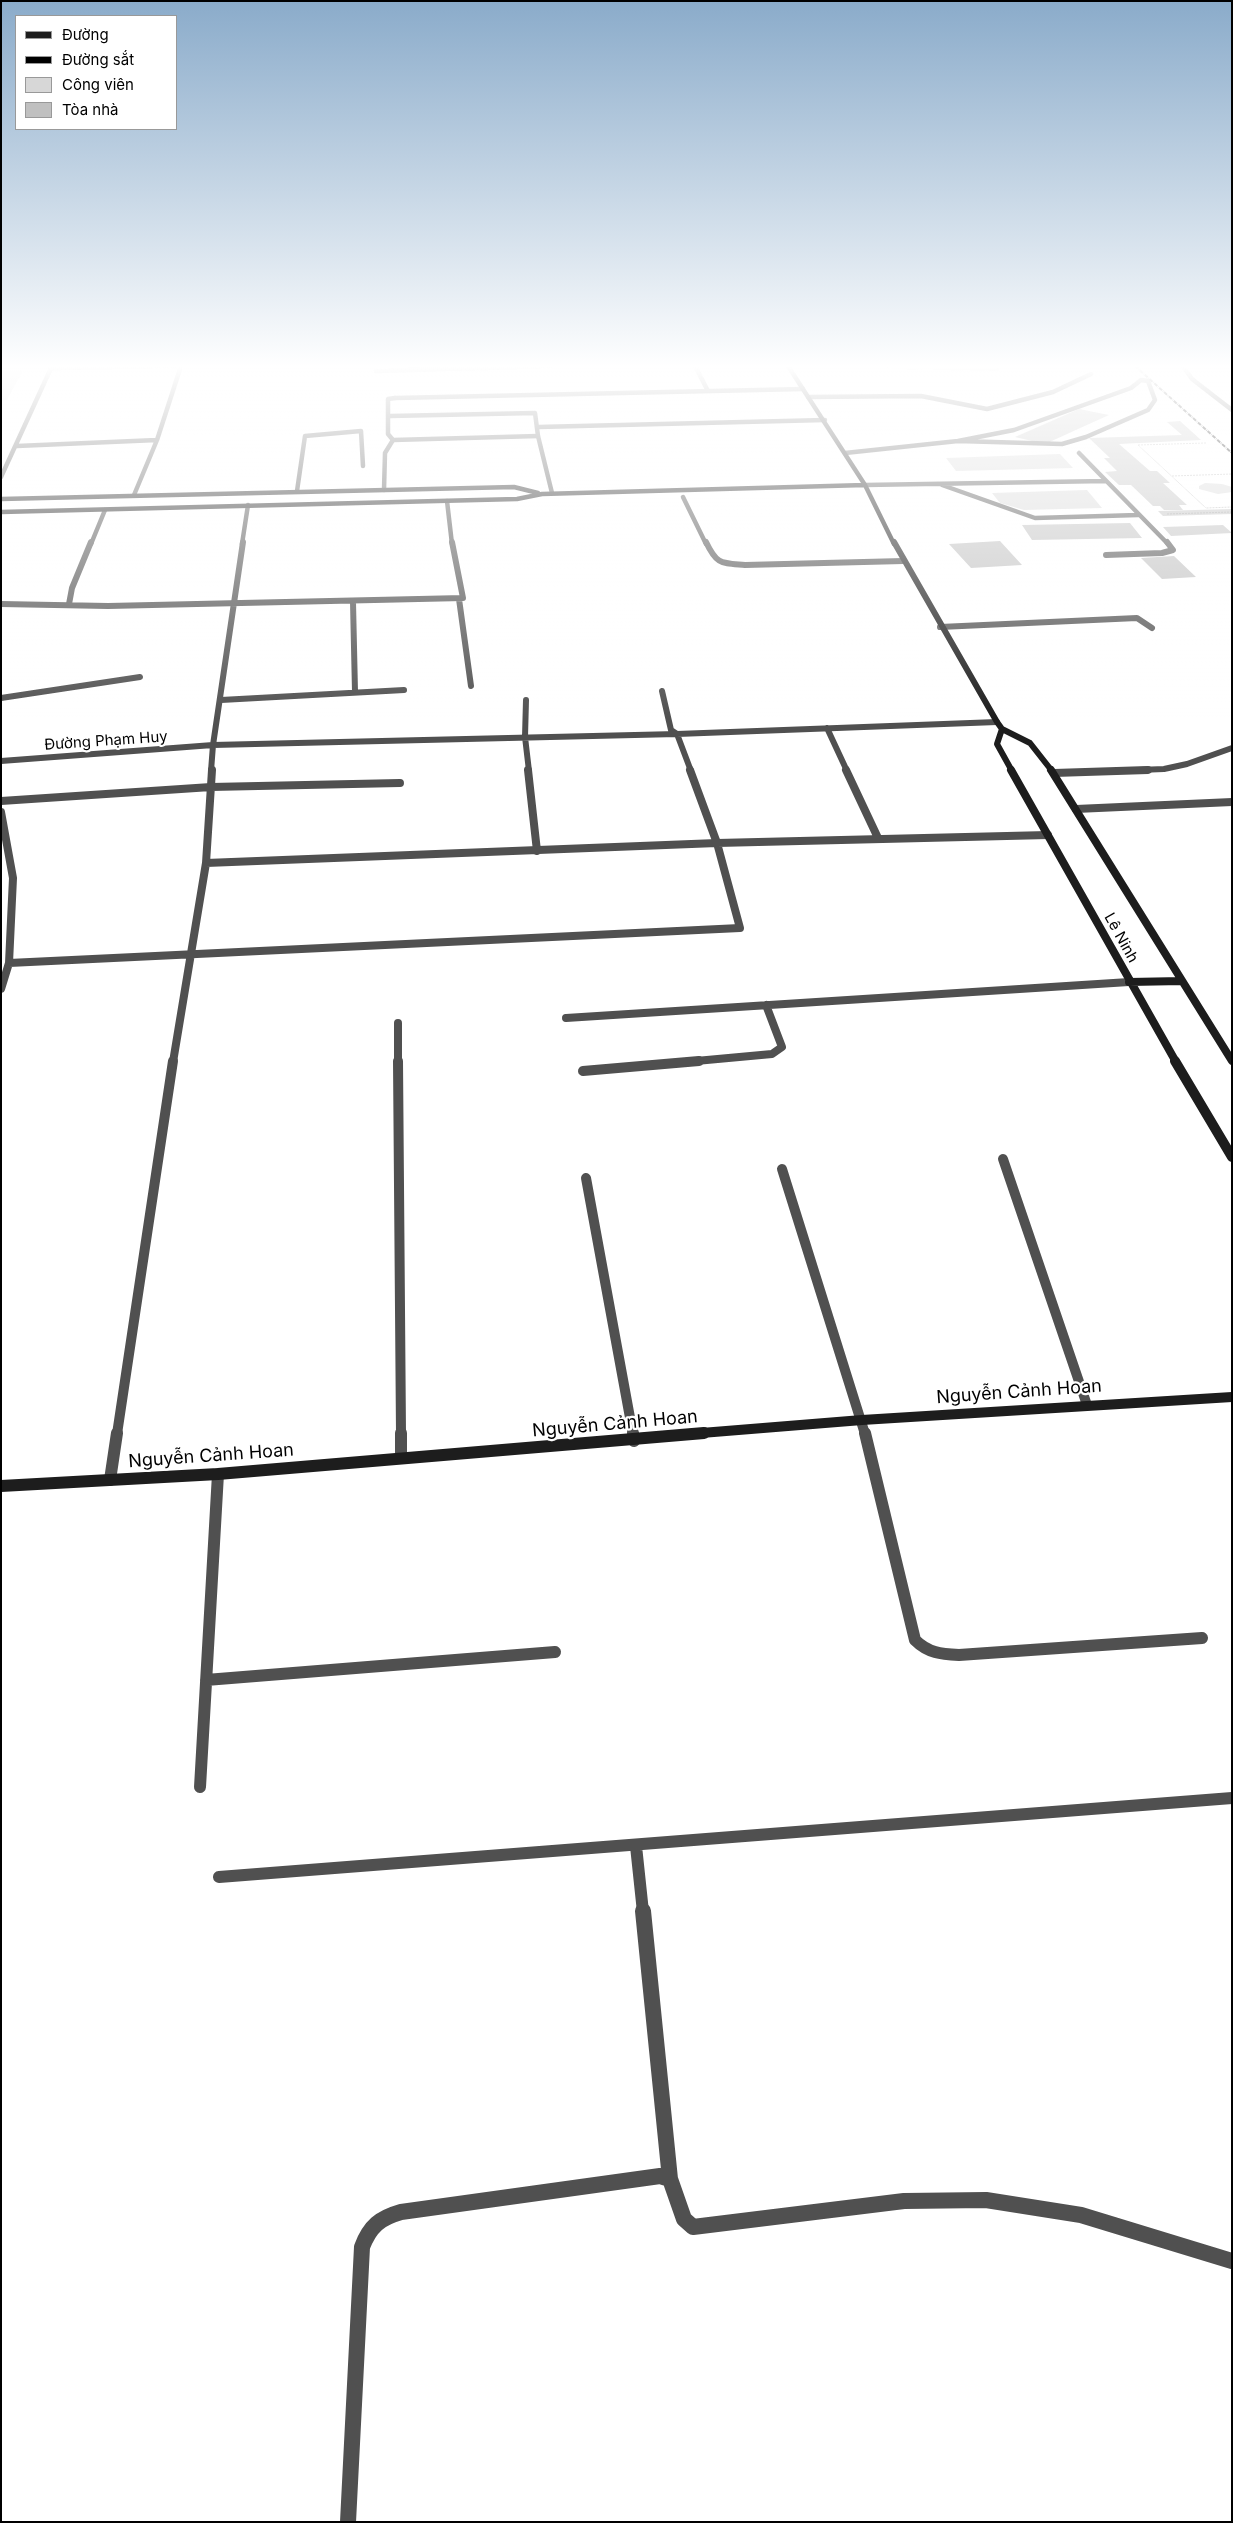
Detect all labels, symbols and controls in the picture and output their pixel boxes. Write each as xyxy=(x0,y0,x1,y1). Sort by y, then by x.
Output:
legend xyxy=(15,15,178,130)
text: Đường xyxy=(62,25,109,44)
text: Đường sắt xyxy=(62,50,134,69)
text: Công viên xyxy=(62,75,134,94)
text: Tòa nhà xyxy=(62,100,118,119)
street label: Đường Phạm Huy xyxy=(44,728,168,754)
street label: Lê Ninh xyxy=(1100,910,1142,966)
street label: Nguyễn Cảnh Hoan xyxy=(936,1375,1102,1409)
street label: Nguyễn Cảnh Hoan xyxy=(531,1406,699,1442)
street label: Nguyễn Cảnh Hoan xyxy=(128,1439,294,1473)

